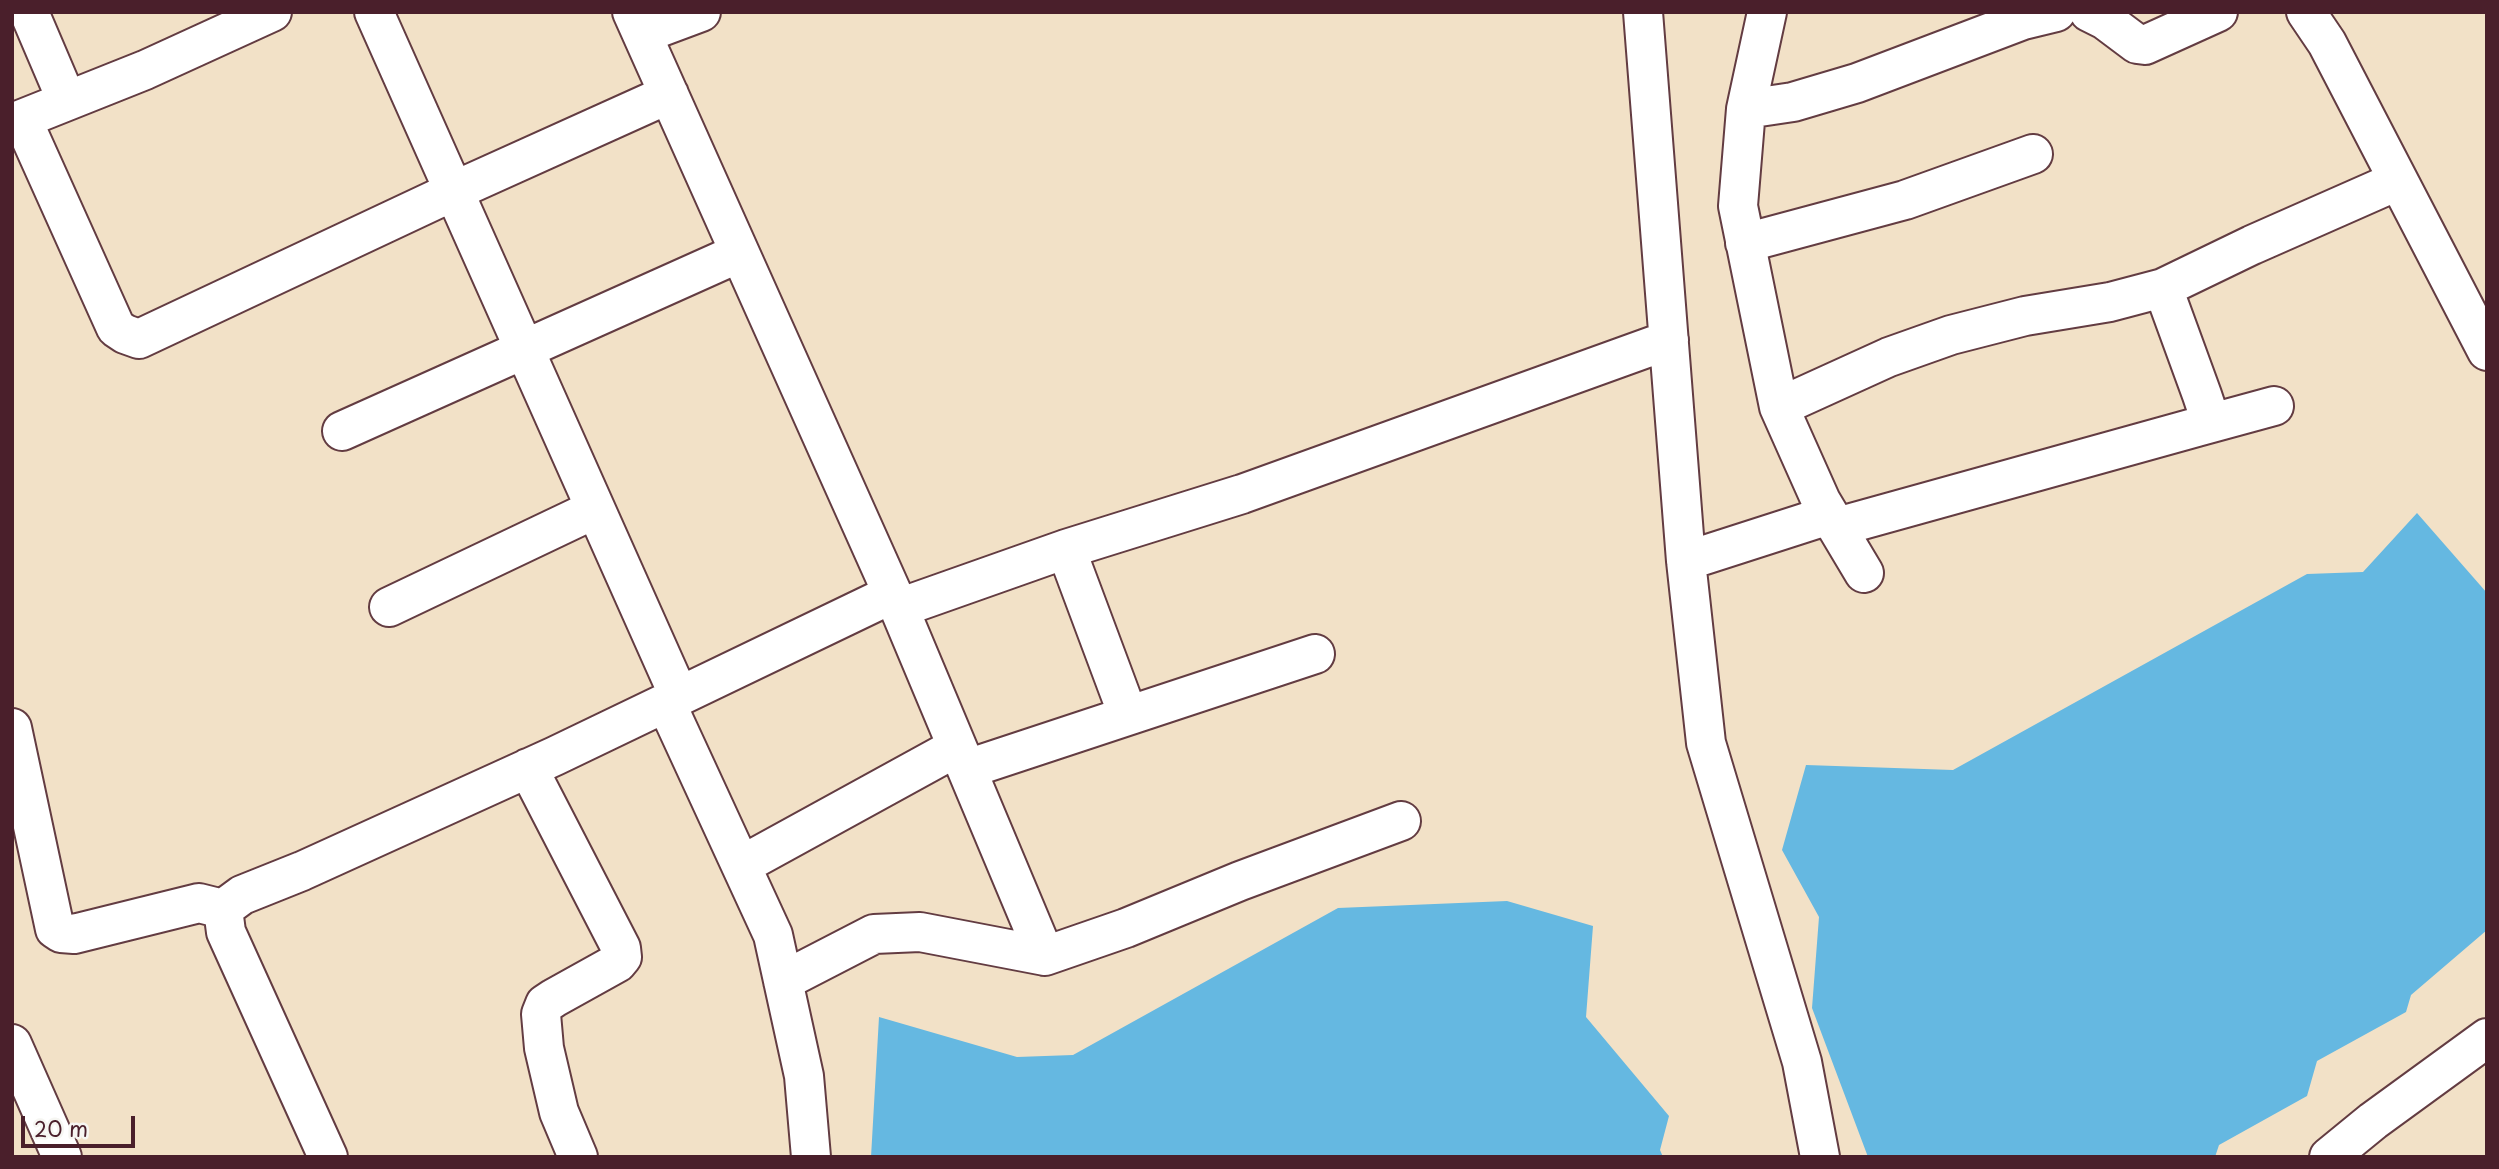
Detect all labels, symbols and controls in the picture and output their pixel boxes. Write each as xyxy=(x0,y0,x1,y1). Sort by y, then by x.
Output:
scale bar xyxy=(24,1102,138,1146)
text: 20 m xyxy=(34,1112,88,1144)

